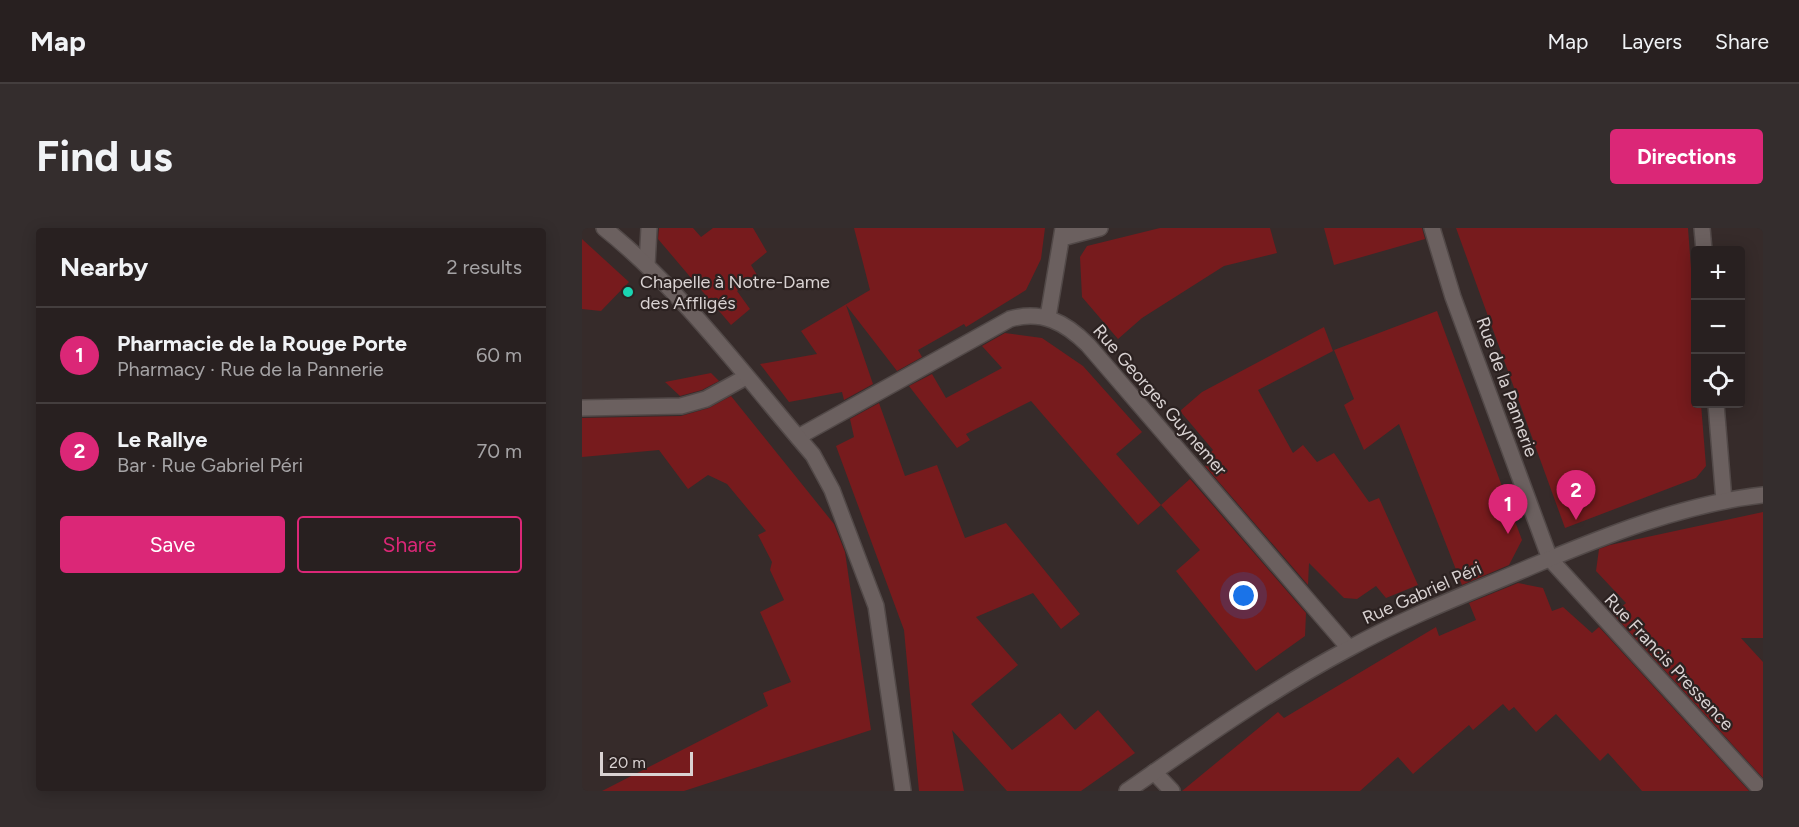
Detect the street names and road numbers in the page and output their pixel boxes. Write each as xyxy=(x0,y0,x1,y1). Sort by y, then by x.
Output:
street label: Rue de la Pannerie xyxy=(1471,314,1543,460)
street label: Rue Georges Guynemer xyxy=(1088,320,1232,480)
street label: Rue Gabriel Péri xyxy=(1359,557,1485,629)
street label: Rue Francis Pressence xyxy=(1600,589,1738,735)

